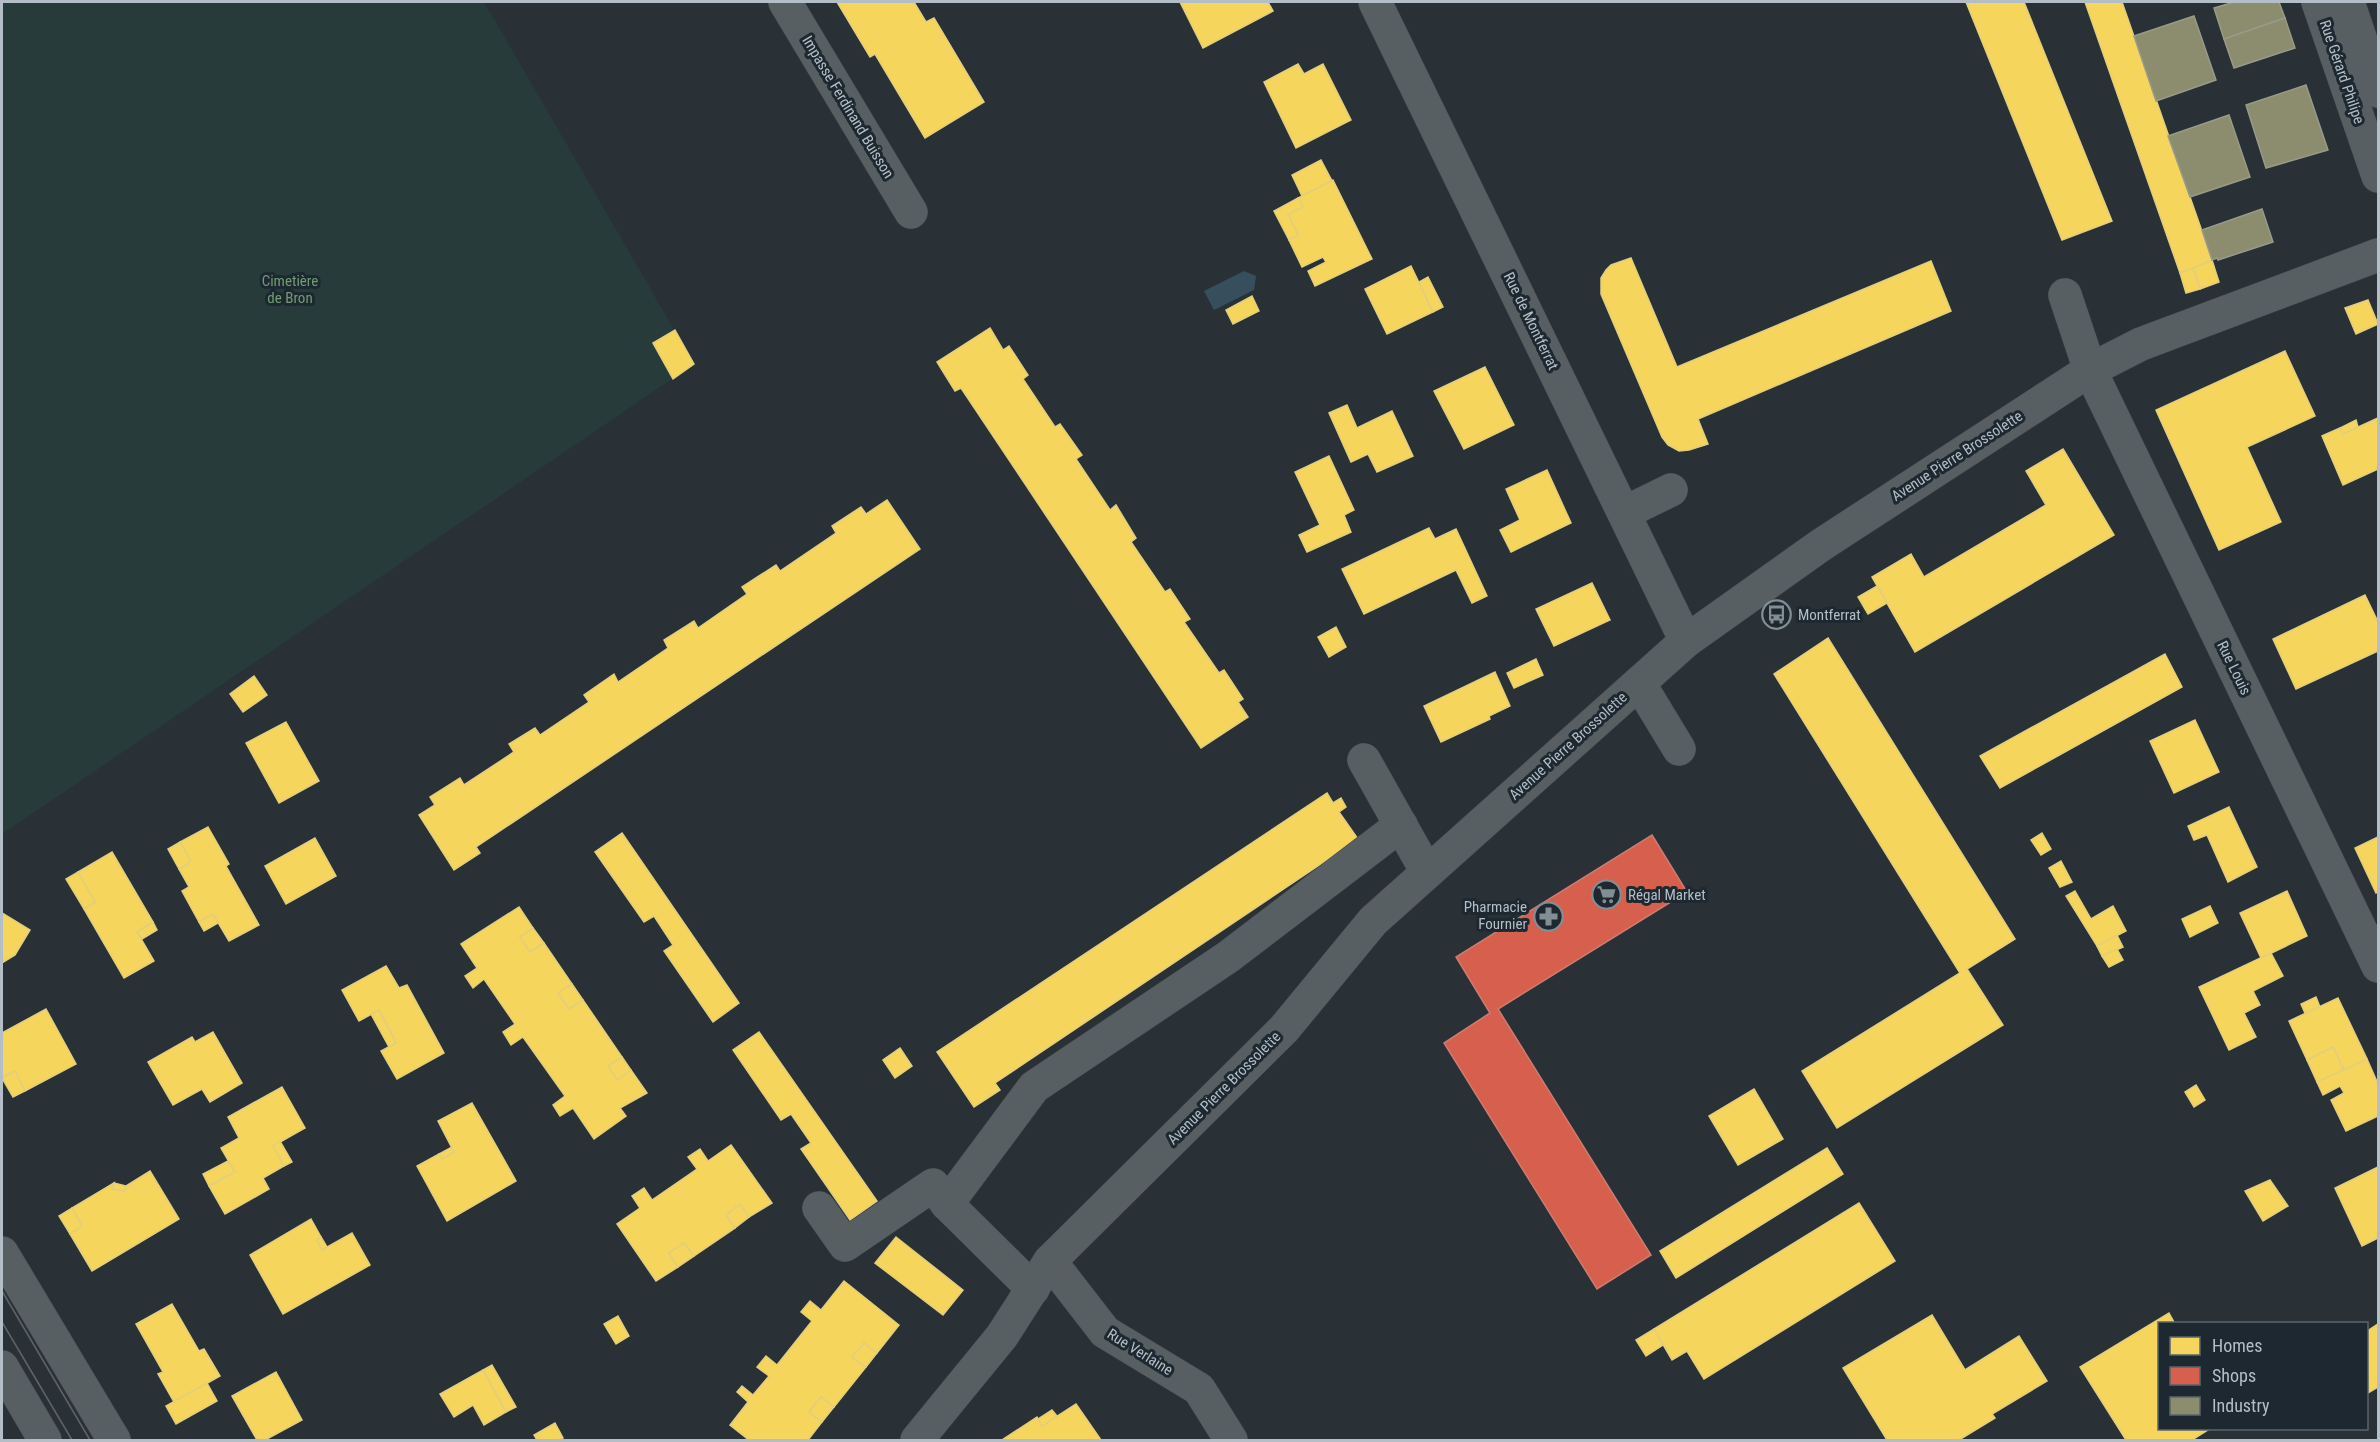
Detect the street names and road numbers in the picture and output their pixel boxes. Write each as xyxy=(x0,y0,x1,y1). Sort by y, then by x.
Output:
street label: Rue Gérard Philipe xyxy=(2316,18,2368,126)
street label: Impasse Ferdinand Buisson xyxy=(798,32,898,182)
street label: Rue de Montferrat xyxy=(1500,269,1562,373)
street label: Avenue Pierre Brossolette xyxy=(1888,407,2026,505)
street label: Rue Louis xyxy=(2213,638,2255,698)
street label: Avenue Pierre Brossolette xyxy=(1505,688,1631,804)
street label: Avenue Pierre Brossolette xyxy=(1164,1028,1284,1148)
street label: Rue Verlaine xyxy=(1104,1325,1176,1379)

